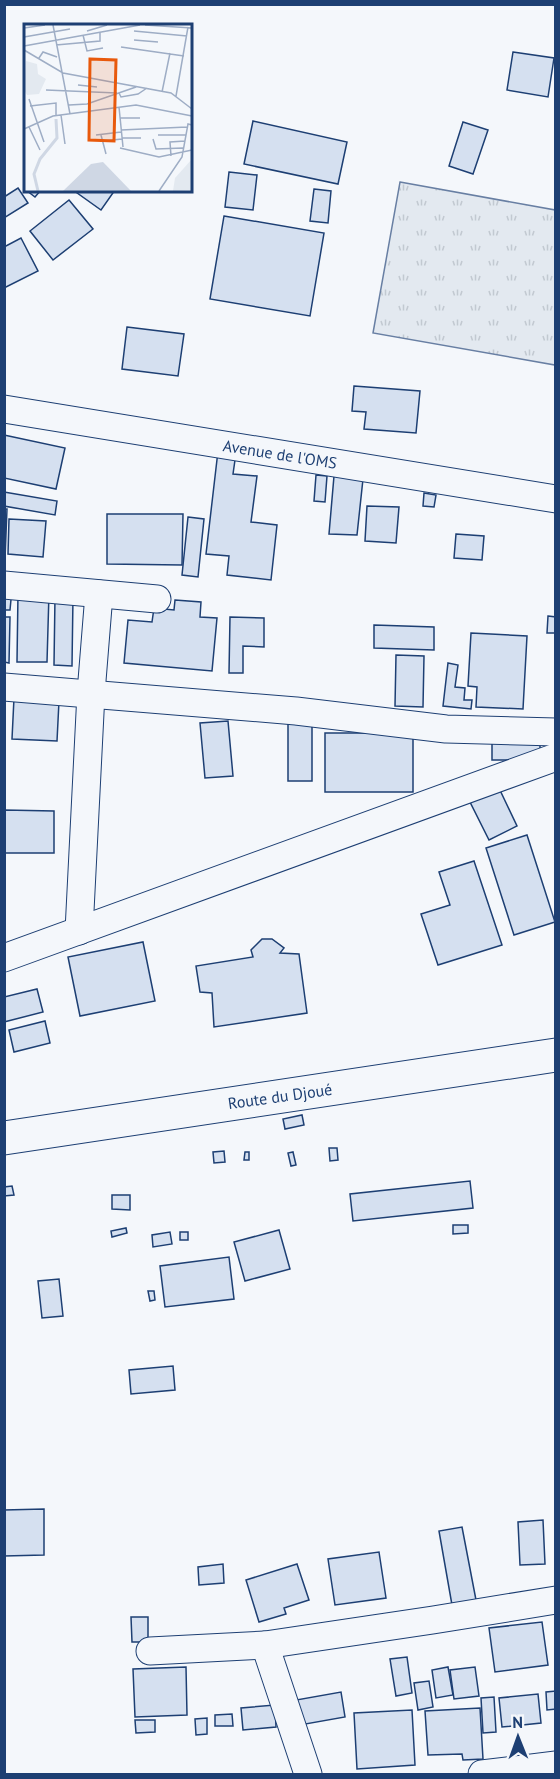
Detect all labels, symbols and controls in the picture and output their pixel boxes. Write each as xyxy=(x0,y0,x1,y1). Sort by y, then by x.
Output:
inset map xyxy=(24,24,192,192)
street label: Avenue de l'OMS xyxy=(222,435,338,473)
street label: Route du Djoué xyxy=(227,1079,333,1113)
north arrow xyxy=(488,1707,548,1767)
text: N xyxy=(512,1712,523,1732)

